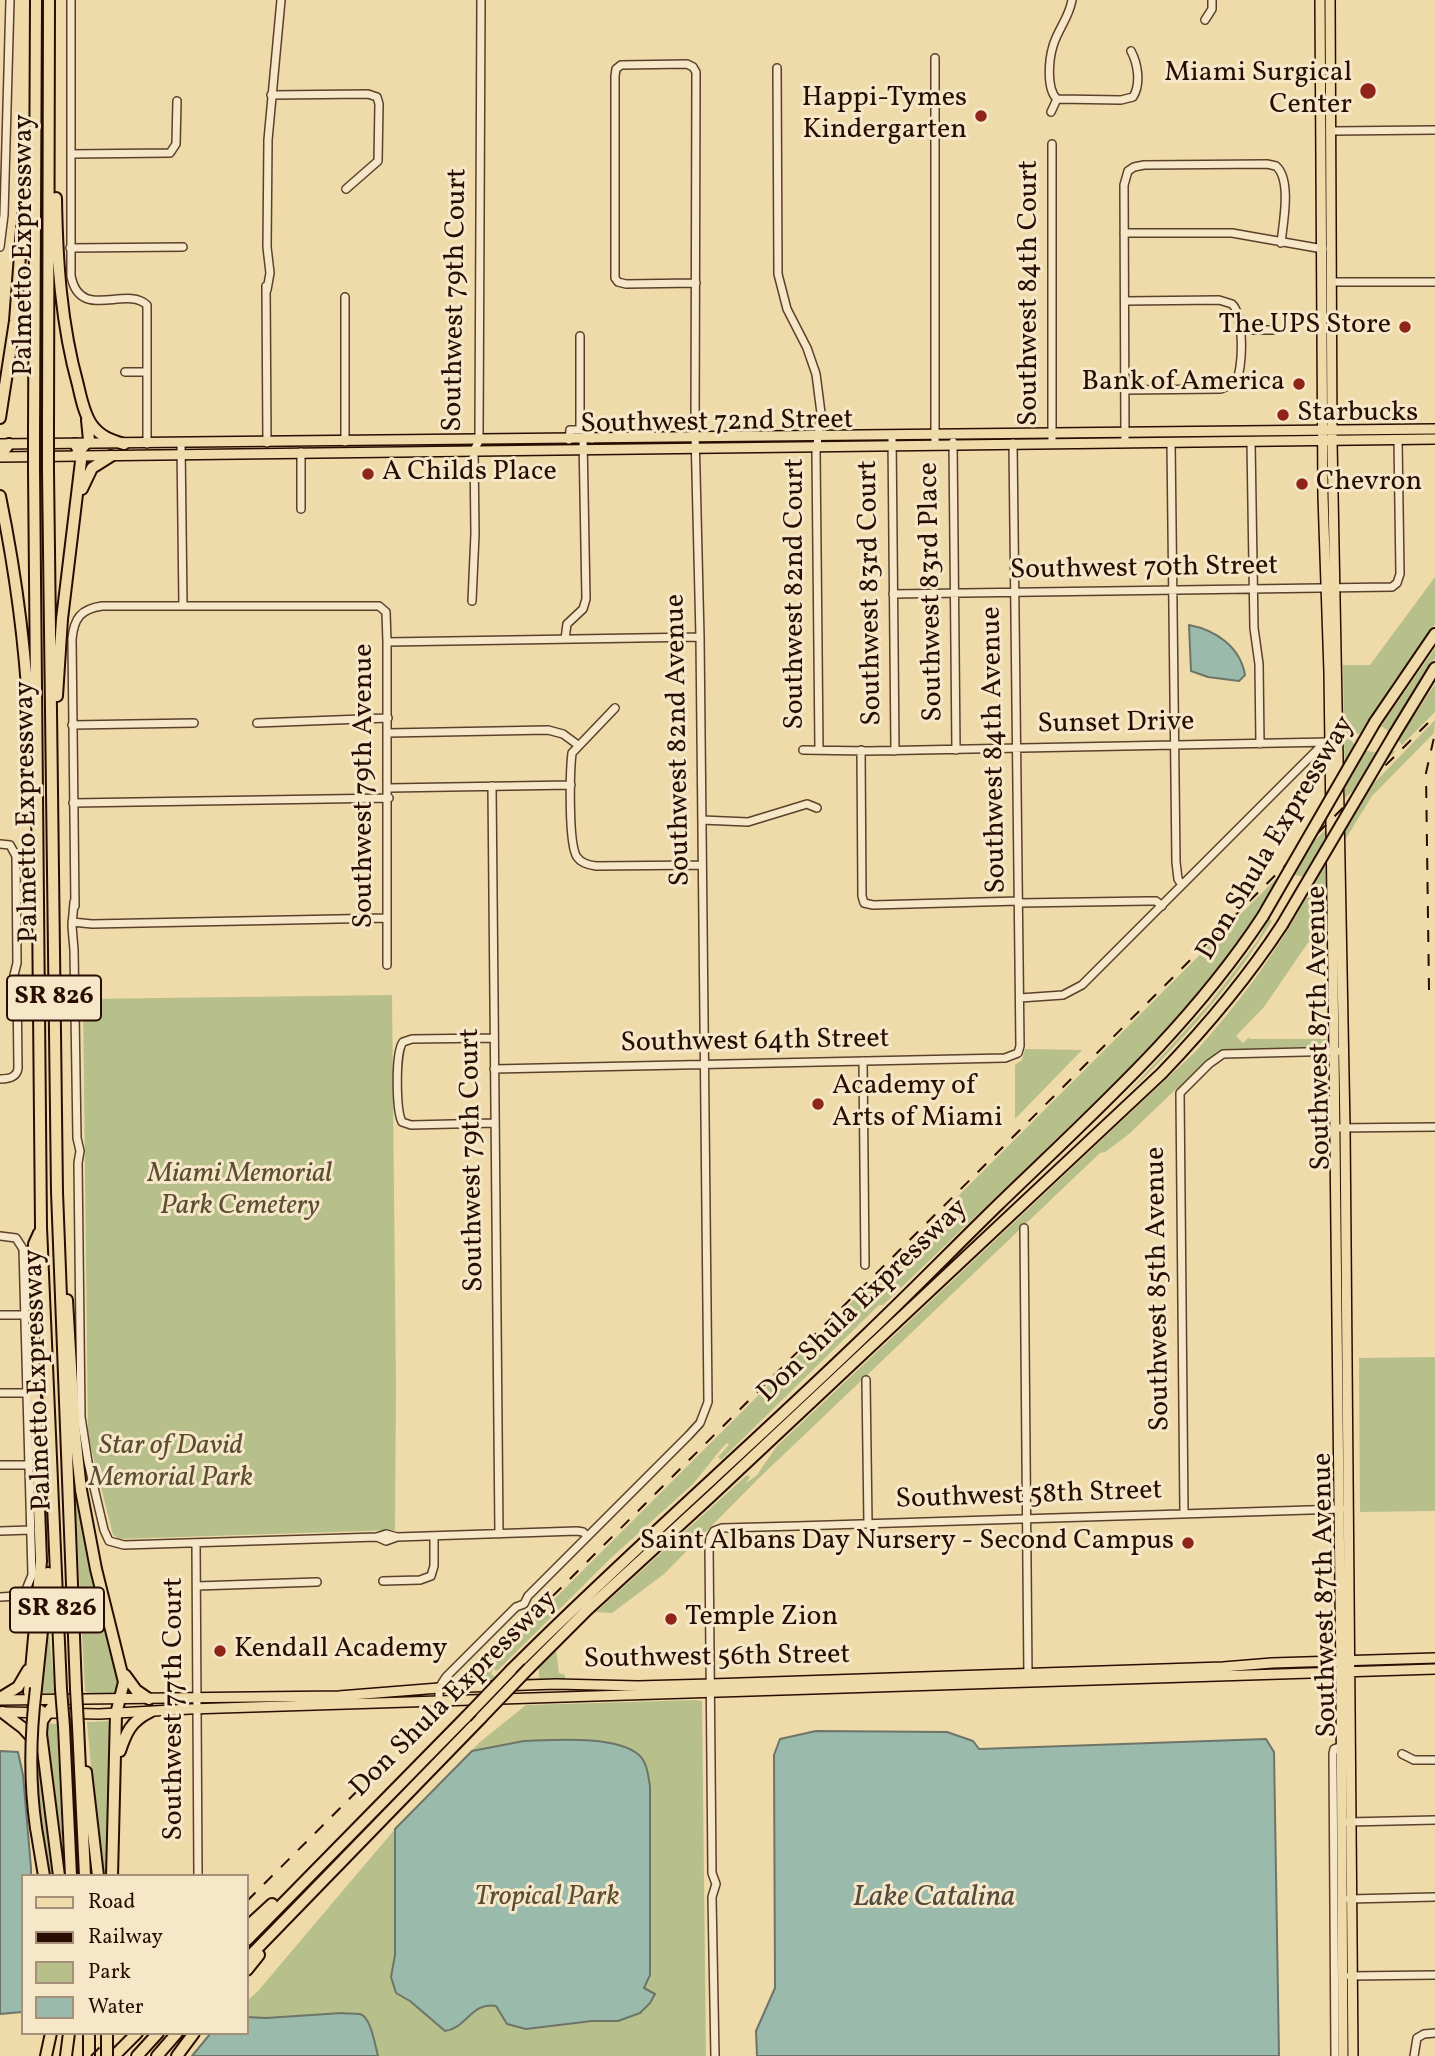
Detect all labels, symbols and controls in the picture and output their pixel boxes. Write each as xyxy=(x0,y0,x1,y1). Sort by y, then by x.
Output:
place label: Miami Surgical Center xyxy=(1164,58,1352,124)
marker: Miami Surgical Center xyxy=(1358,81,1378,101)
place label: Happi-Tymes Kindergarten xyxy=(802,83,967,149)
marker: Happi-Tymes Kindergarten xyxy=(973,108,989,124)
street label: Palmetto Expressway xyxy=(9,114,43,376)
street label: Southwest 84th Court xyxy=(1014,160,1048,426)
street label: Southwest 79th Court xyxy=(438,168,476,432)
place label: The UPS Store xyxy=(1218,310,1391,344)
marker: The UPS Store xyxy=(1397,319,1413,335)
place label: Bank of America xyxy=(1082,367,1285,401)
marker: Bank of America xyxy=(1291,376,1307,392)
place label: Starbucks xyxy=(1297,398,1418,432)
street label: Southwest 72nd Street xyxy=(580,405,854,443)
marker: Starbucks xyxy=(1275,407,1291,423)
place label: A Childs Place xyxy=(382,457,557,491)
street label: Southwest 82nd Court xyxy=(780,458,814,730)
street label: Southwest 83rd Court xyxy=(853,460,891,726)
street label: Southwest 83rd Place xyxy=(914,462,952,722)
marker: A Childs Place xyxy=(360,466,376,482)
place label: Chevron xyxy=(1316,467,1422,501)
marker: Chevron xyxy=(1294,476,1310,492)
street label: Southwest 70th Street xyxy=(1010,551,1278,589)
street label: Southwest 82nd Avenue xyxy=(661,593,699,887)
street label: Southwest 84th Avenue xyxy=(977,606,1015,894)
street label: Southwest 79th Avenue xyxy=(349,643,383,929)
street label: Palmetto Expressway xyxy=(10,681,48,943)
street label: Sunset Drive xyxy=(1037,707,1195,743)
street label: Don Shula Expressway xyxy=(1191,711,1363,967)
street label: Southwest 87th Avenue xyxy=(1302,885,1340,1171)
road number: SR 826 xyxy=(7,976,101,1021)
street label: Southwest 64th Street xyxy=(620,1024,890,1062)
street label: Southwest 79th Court xyxy=(455,1028,493,1292)
place label: Academy of Arts of Miami xyxy=(832,1071,1003,1137)
marker: Academy of Arts of Miami xyxy=(810,1096,826,1112)
street label: Southwest 85th Avenue xyxy=(1141,1146,1179,1432)
park label: Miami Memorial Park Cemetery xyxy=(148,1159,332,1225)
street label: Don Shula Expressway xyxy=(752,1193,976,1411)
street label: Palmetto Expressway xyxy=(19,1248,61,1512)
park label: Star of David Memorial Park xyxy=(89,1431,253,1497)
street label: Southwest 87th Avenue xyxy=(1308,1452,1346,1738)
street label: Southwest 58th Street xyxy=(895,1476,1163,1518)
place label: Saint Albans Day Nursery - Second Campus xyxy=(640,1526,1174,1560)
marker: Saint Albans Day Nursery - Second Campus xyxy=(1180,1535,1196,1551)
street label: Southwest 77th Court xyxy=(159,1577,193,1841)
street label: Don Shula Expressway xyxy=(344,1584,566,1806)
road number: SR 826 xyxy=(10,1588,104,1632)
place label: Temple Zion xyxy=(685,1602,838,1636)
marker: Temple Zion xyxy=(663,1611,679,1627)
place label: Kendall Academy xyxy=(234,1634,447,1668)
street label: Southwest 56th Street xyxy=(583,1640,851,1678)
marker: Kendall Academy xyxy=(212,1643,228,1659)
legend xyxy=(21,1874,248,2035)
water label: Lake Catalina xyxy=(853,1881,1015,1917)
park label: Tropical Park xyxy=(475,1882,619,1916)
text: Road xyxy=(88,1888,135,1917)
text: Railway xyxy=(88,1923,163,1952)
text: Park xyxy=(88,1958,131,1987)
text: Water xyxy=(88,1993,144,2022)

